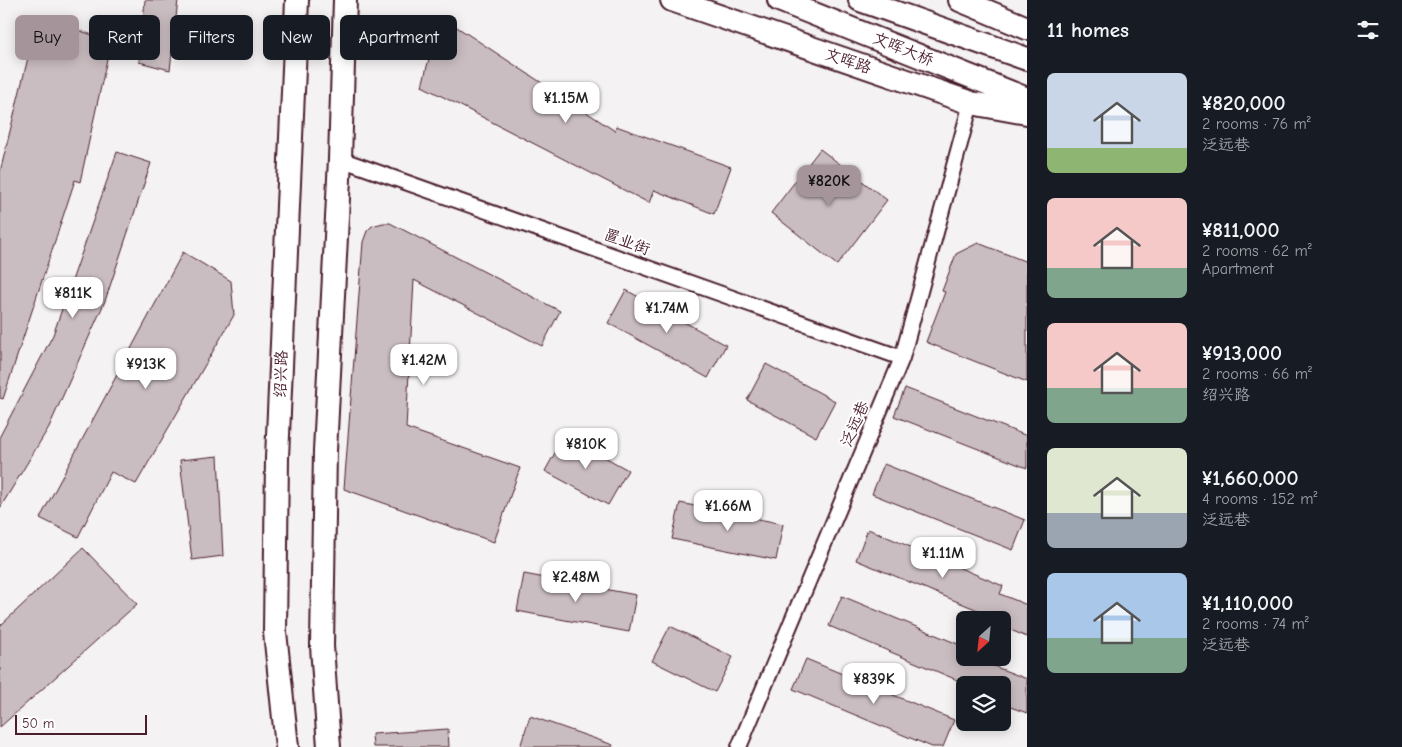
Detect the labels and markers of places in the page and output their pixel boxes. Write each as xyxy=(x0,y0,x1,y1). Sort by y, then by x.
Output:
pin: ¥1.15M xyxy=(525,82,607,124)
pin: ¥820K xyxy=(794,164,864,207)
pin: ¥811K xyxy=(38,276,108,319)
pin: ¥1.74M xyxy=(626,292,708,334)
pin: ¥1.42M xyxy=(383,344,465,386)
pin: ¥913K xyxy=(111,348,181,390)
pin: ¥810K xyxy=(551,428,621,470)
pin: ¥1.66M xyxy=(687,490,769,532)
pin: ¥1.11M xyxy=(902,536,984,579)
pin: ¥2.48M xyxy=(535,560,617,603)
pin: ¥839K xyxy=(839,662,909,705)

